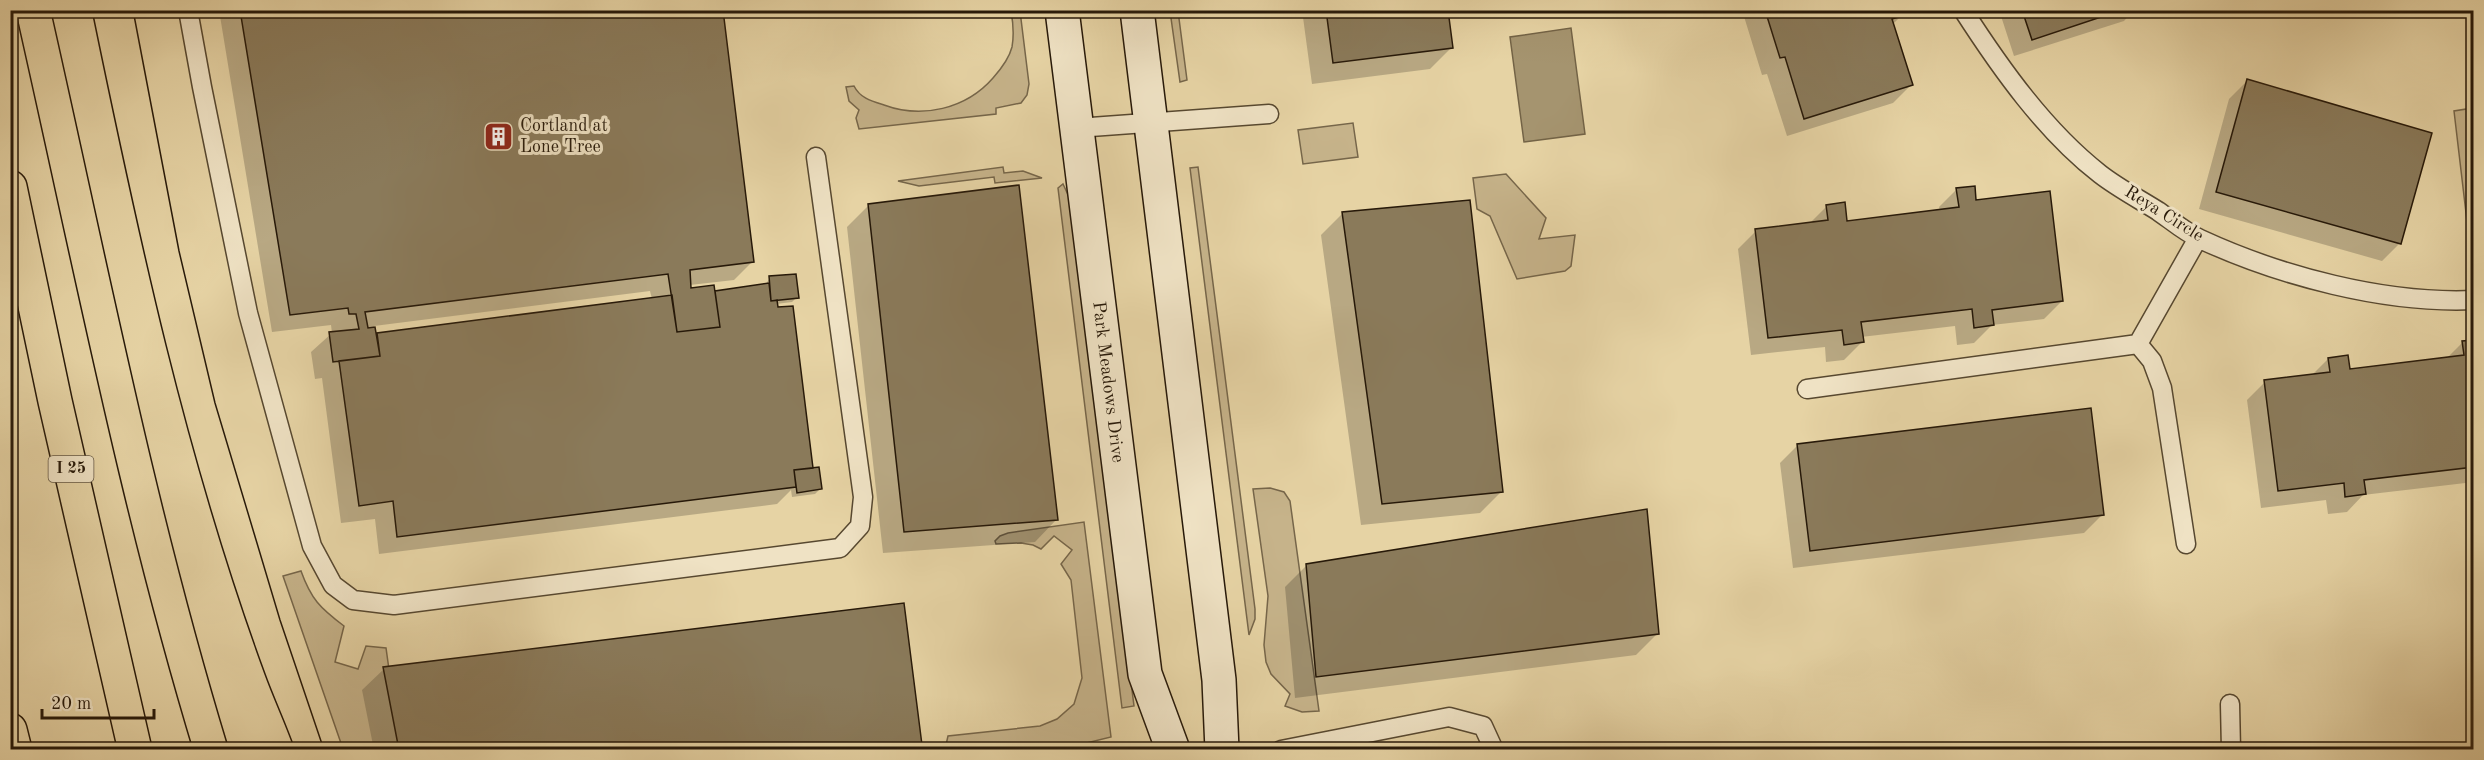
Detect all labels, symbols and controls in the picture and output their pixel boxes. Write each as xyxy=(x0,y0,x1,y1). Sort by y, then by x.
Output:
place label: Cortland at Lone Tree xyxy=(520,117,608,156)
building icon: Cortland at Lone Tree xyxy=(483,120,515,152)
street label: Reya Circle xyxy=(2121,183,2207,245)
street label: Park Meadows Drive xyxy=(1089,300,1127,464)
road number: I 25 xyxy=(48,456,94,482)
scale bar xyxy=(42,682,154,720)
text: 20 m xyxy=(51,695,91,713)

